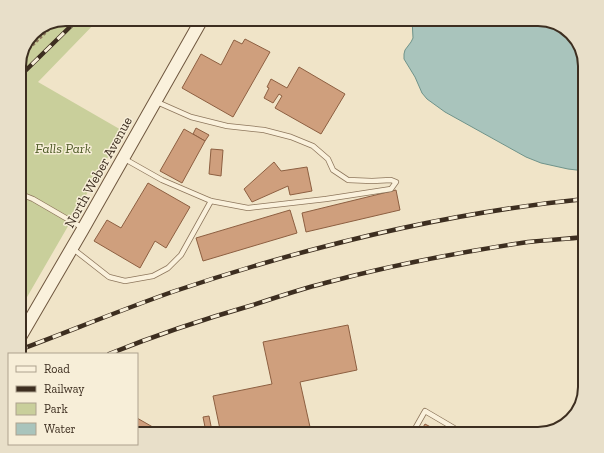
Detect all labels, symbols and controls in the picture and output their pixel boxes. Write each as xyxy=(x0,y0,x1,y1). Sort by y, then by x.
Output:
street label: North Weber Avenue xyxy=(61,113,136,231)
park label: Falls Park xyxy=(35,140,91,157)
legend xyxy=(8,353,138,445)
text: Road xyxy=(44,362,70,376)
text: Railway xyxy=(44,382,85,396)
text: Park xyxy=(44,402,69,416)
text: Water xyxy=(44,422,76,436)

